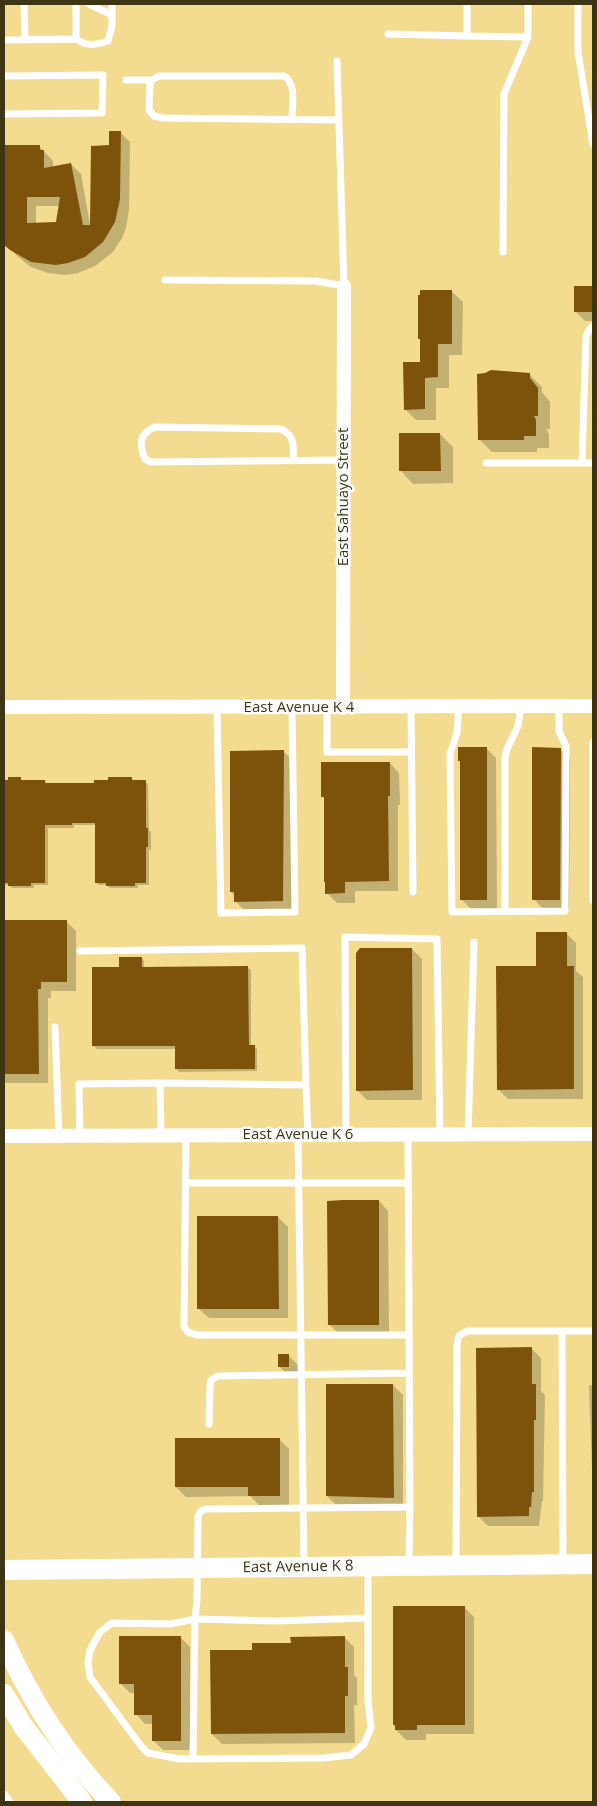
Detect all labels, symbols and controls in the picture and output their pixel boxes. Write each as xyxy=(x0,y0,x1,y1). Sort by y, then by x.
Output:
street label: East Sahuayo Street xyxy=(335,428,353,566)
street label: East Avenue K 4 xyxy=(244,699,354,717)
street label: East Avenue K 6 xyxy=(243,1126,353,1144)
street label: East Avenue K 8 xyxy=(242,1557,354,1577)

